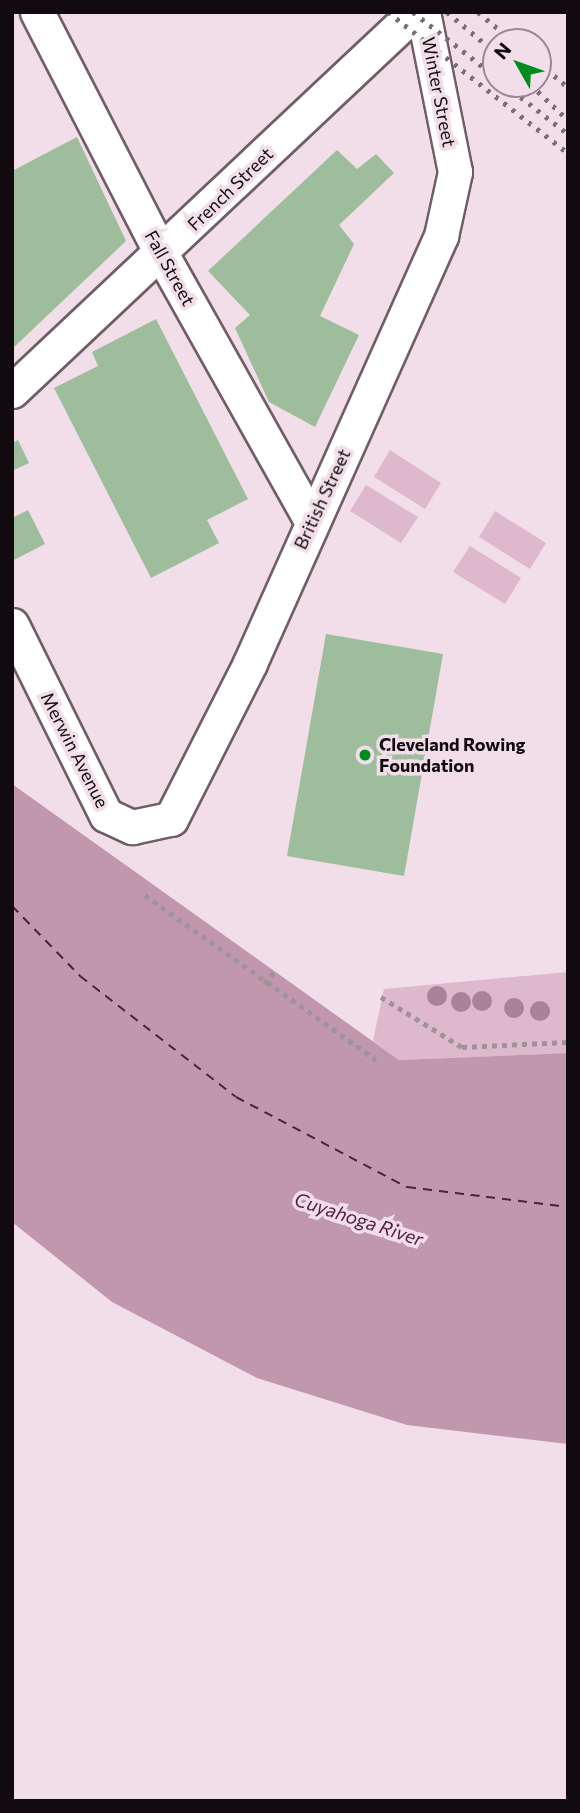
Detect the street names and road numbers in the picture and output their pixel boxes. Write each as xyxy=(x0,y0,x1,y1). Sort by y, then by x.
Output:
street label: Winter Street xyxy=(418,35,460,149)
street label: French Street xyxy=(183,143,277,235)
street label: Fall Street xyxy=(140,227,200,309)
street label: British Street xyxy=(289,445,355,553)
street label: Merwin Avenue xyxy=(37,689,113,811)

